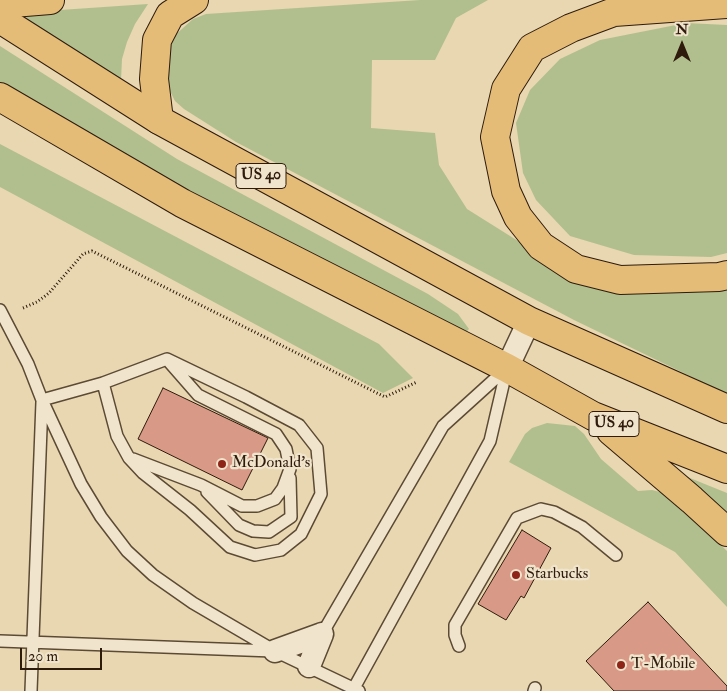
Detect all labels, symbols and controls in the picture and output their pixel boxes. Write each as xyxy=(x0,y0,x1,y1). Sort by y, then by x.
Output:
north arrow xyxy=(657,20,707,70)
text: N xyxy=(676,21,688,38)
road number: US 40 xyxy=(236,164,286,188)
road number: US 40 xyxy=(589,412,639,436)
place label: McDonald's xyxy=(232,454,310,474)
marker: McDonald's xyxy=(216,458,228,470)
place label: Starbucks xyxy=(526,565,588,585)
marker: Starbucks xyxy=(510,569,522,581)
scale bar xyxy=(22,638,105,670)
text: 20 m xyxy=(28,647,58,666)
place label: T-Mobile xyxy=(631,655,695,675)
marker: T-Mobile xyxy=(615,659,627,671)

